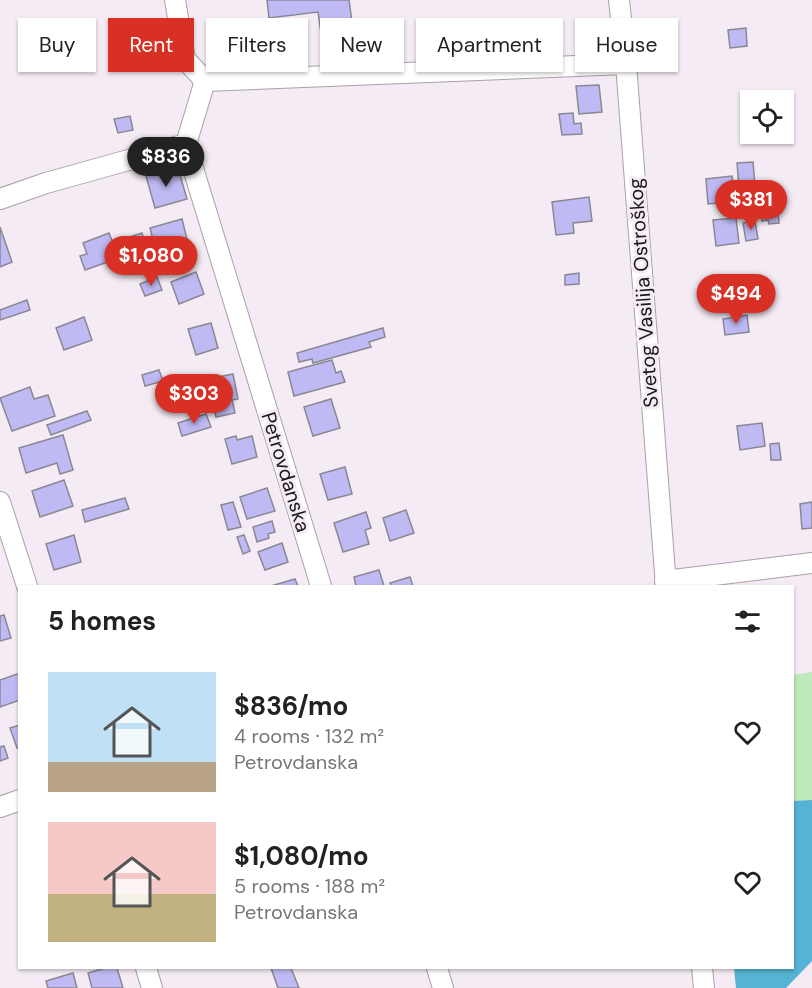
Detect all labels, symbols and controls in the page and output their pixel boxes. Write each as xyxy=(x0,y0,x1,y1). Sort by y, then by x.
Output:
chip: Buy xyxy=(18,18,96,72)
chip: Rent xyxy=(108,18,194,72)
chip: Filters xyxy=(206,18,308,72)
chip: New xyxy=(320,18,404,72)
chip: Apartment xyxy=(416,18,563,72)
chip: House xyxy=(575,18,678,72)
map controls xyxy=(740,90,794,144)
button: locate xyxy=(740,90,794,144)
pin: $836 xyxy=(130,137,202,188)
text: $836 xyxy=(141,143,191,169)
street label: Svetog Vasilija Ostroškog xyxy=(622,177,664,409)
pin: $381 xyxy=(715,180,787,231)
text: $381 xyxy=(729,186,773,212)
pin: $1,080 xyxy=(102,236,200,287)
text: $1,080 xyxy=(118,242,184,268)
pin: $494 xyxy=(700,274,772,325)
text: $494 xyxy=(711,280,761,306)
pin: $303 xyxy=(158,374,230,425)
text: $303 xyxy=(169,380,219,406)
street label: Petrovdanska xyxy=(255,409,317,535)
text: 5 homes xyxy=(48,604,156,638)
icon: filters xyxy=(731,605,764,638)
text: $836/mo xyxy=(234,689,348,723)
icon: home xyxy=(96,696,168,768)
icon: heart xyxy=(731,716,764,749)
text: 4 rooms · 132 m² xyxy=(234,723,384,749)
text: Petrovdanska xyxy=(234,749,358,775)
text: $1,080/mo xyxy=(234,839,369,873)
icon: home xyxy=(96,846,168,918)
icon: heart xyxy=(731,866,764,899)
text: 5 rooms · 188 m² xyxy=(234,873,385,899)
text: Petrovdanska xyxy=(234,899,358,925)

